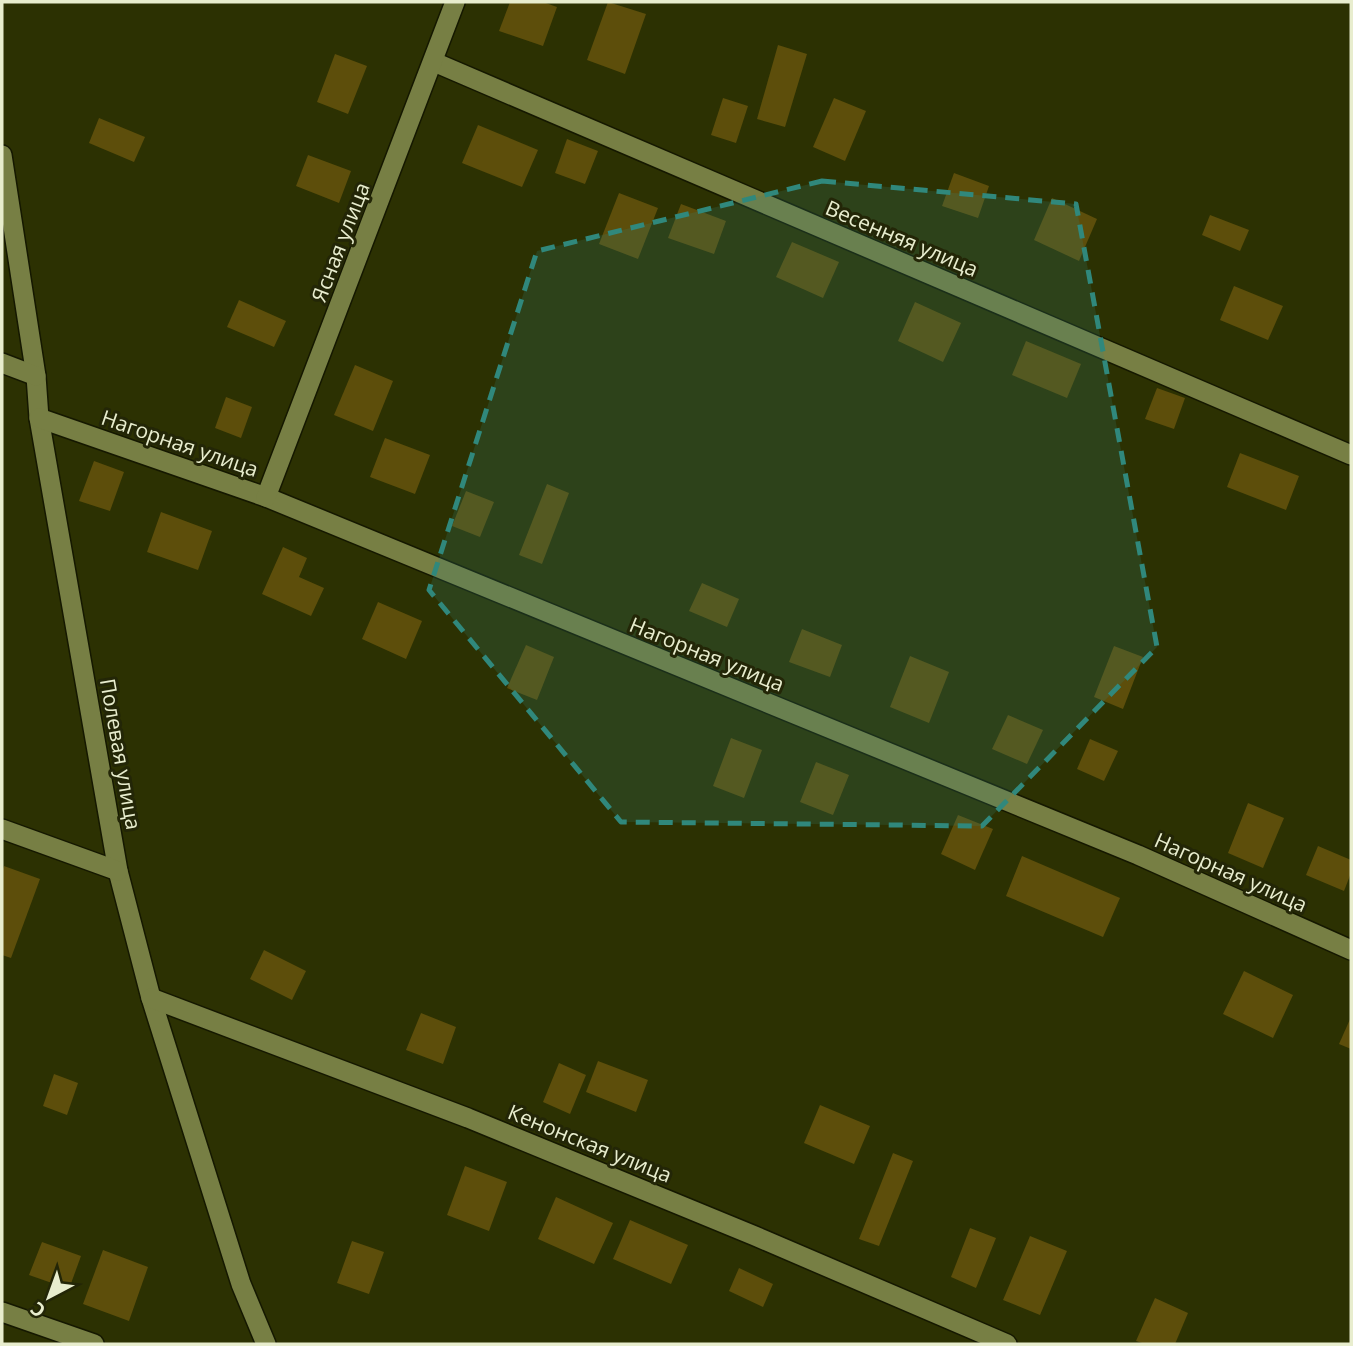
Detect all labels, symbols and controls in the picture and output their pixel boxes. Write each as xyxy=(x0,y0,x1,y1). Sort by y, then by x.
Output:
street label: Ясная улица xyxy=(304,178,376,306)
street label: Весенняя улица xyxy=(821,193,983,283)
street label: Нагорная улица xyxy=(98,403,262,483)
street label: Нагорная улица xyxy=(626,610,788,698)
street label: Полевая улица xyxy=(94,676,148,832)
street label: Нагорная улица xyxy=(1150,826,1312,918)
street label: Кенонская улица xyxy=(504,1097,676,1189)
north arrow xyxy=(14,1262,84,1332)
text: С xyxy=(25,1296,51,1324)

